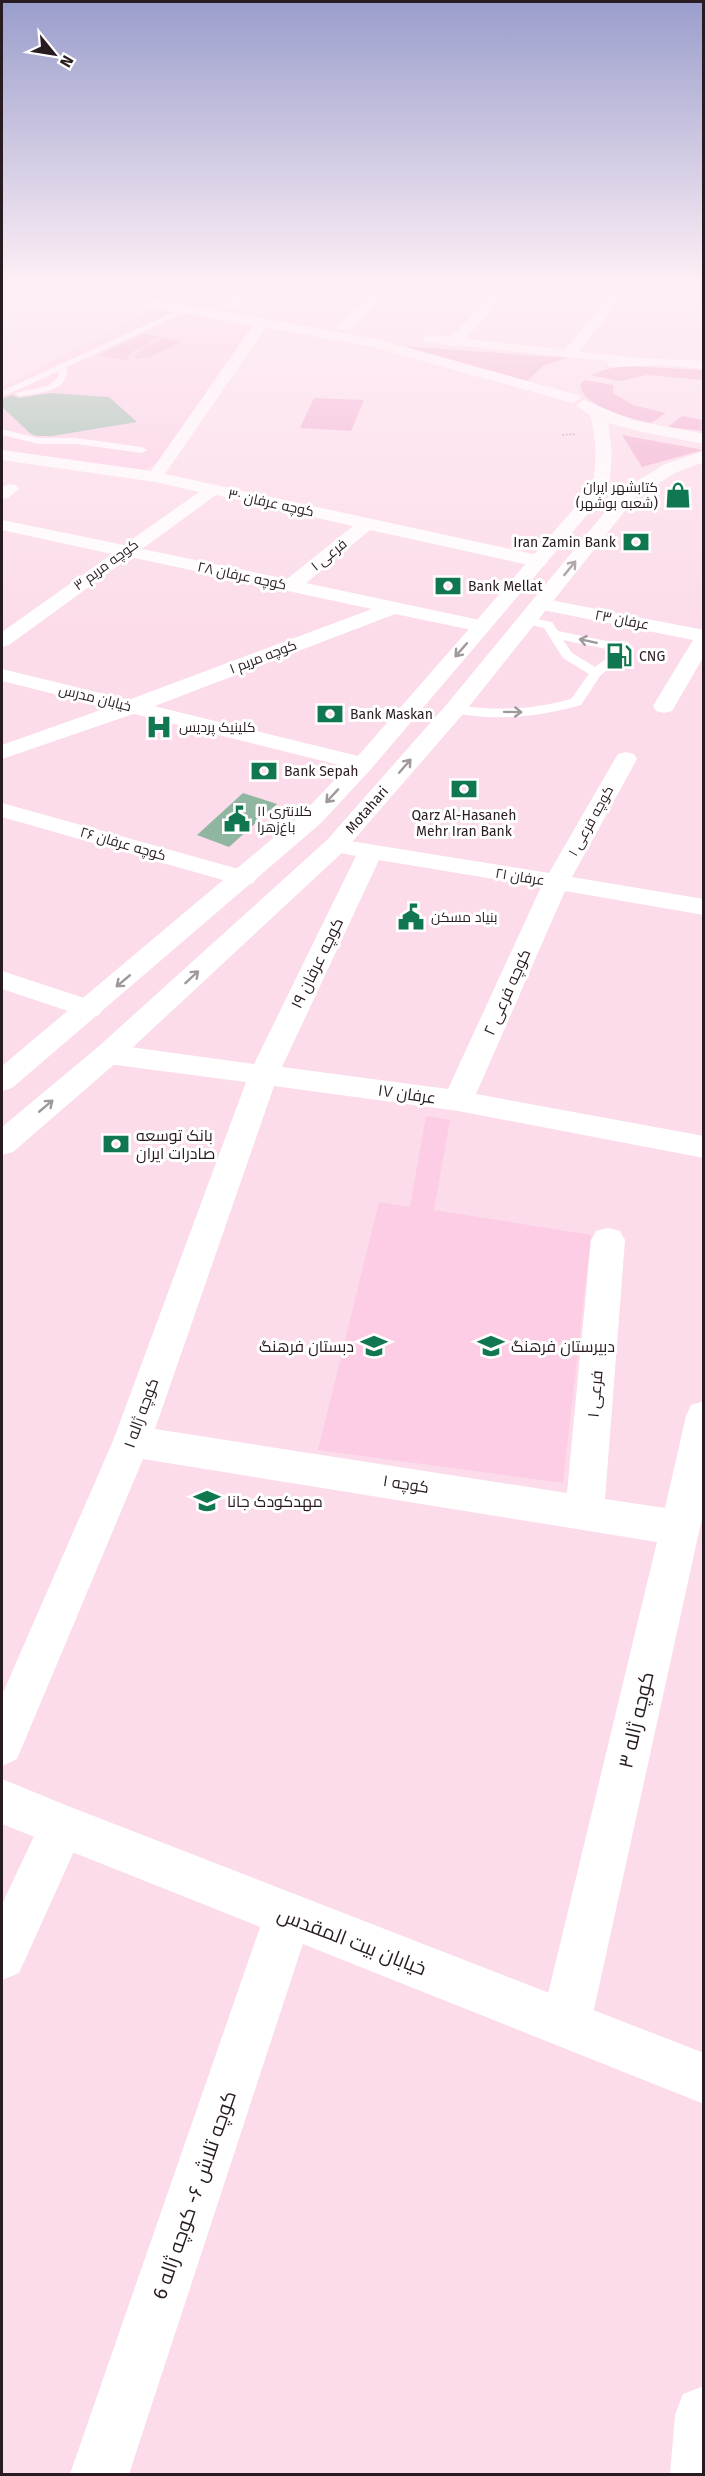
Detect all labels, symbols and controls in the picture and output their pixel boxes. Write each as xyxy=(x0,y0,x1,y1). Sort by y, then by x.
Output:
north arrow xyxy=(24,24,84,84)
text: N xyxy=(56,52,77,71)
place label: کتابشهر ایران (شعبه بوشهر) xyxy=(576,479,658,512)
shop icon: کتابشهر ایران (شعبه بوشهر) xyxy=(663,480,693,510)
street label: کوچه عرفان ۳۰ xyxy=(226,486,316,521)
bank icon: Iran Zamin Bank xyxy=(621,527,651,557)
place label: Iran Zamin Bank xyxy=(513,534,617,551)
street label: فرعی ۱ xyxy=(308,535,350,575)
street label: کوچه مریم ۳ xyxy=(70,536,142,595)
street label: کوچه عرفان ۲۸ xyxy=(196,558,288,595)
one-way arrow xyxy=(563,560,576,576)
bank icon: Bank Mellat xyxy=(433,571,463,601)
place label: Bank Mellat xyxy=(468,578,543,595)
street label: عرفان ۲۳ xyxy=(593,606,651,634)
one-way arrow xyxy=(578,635,598,646)
street label: کوچه مریم ۱ xyxy=(227,636,299,679)
fuel station icon: CNG xyxy=(604,641,634,671)
one-way arrow xyxy=(454,642,468,657)
place label: CNG xyxy=(639,648,665,665)
street label: خیابان مدرس xyxy=(57,681,133,715)
bank icon: Bank Maskan xyxy=(315,699,345,729)
place label: Bank Maskan xyxy=(350,706,433,723)
one-way arrow xyxy=(502,706,522,718)
hospital icon: کلینیک پردیس xyxy=(144,712,174,742)
place label: کلینیک پردیس xyxy=(179,719,255,737)
bank icon: Bank Sepah xyxy=(249,756,279,786)
one-way arrow xyxy=(398,759,412,774)
place label: Bank Sepah xyxy=(284,763,358,780)
bank icon: Qarz Al-Hasaneh Mehr Iran Bank xyxy=(449,774,479,804)
street label: Motahari xyxy=(342,783,392,837)
street label: کوچه فرعی ۱ xyxy=(565,783,618,860)
one-way arrow xyxy=(325,789,339,804)
place label: کلانتری ۱۱ باغ‌زهرا xyxy=(257,803,312,836)
public building icon: کلانتری ۱۱ باغ‌زهرا xyxy=(222,804,252,834)
place label: Qarz Al-Hasaneh Mehr Iran Bank xyxy=(412,807,516,840)
street label: کوچه عرفان ۲۶ xyxy=(78,824,168,865)
street label: عرفان ۲۱ xyxy=(494,865,546,889)
public building icon: بنیاد مسکن xyxy=(396,902,426,932)
place label: بنیاد مسکن xyxy=(431,909,498,926)
street label: کوچه عرفان ۱۹ xyxy=(287,915,349,1012)
street label: کوچه فرعی ۲ xyxy=(480,946,536,1039)
one-way arrow xyxy=(185,970,200,984)
one-way arrow xyxy=(115,974,131,987)
street label: عرفان ۱۷ xyxy=(377,1081,437,1108)
one-way arrow xyxy=(38,1099,53,1113)
place label: بانک توسعه صادرات ایران xyxy=(136,1126,215,1164)
bank icon: بانک توسعه صادرات ایران xyxy=(101,1129,131,1159)
school or university icon: دبستان فرهنگ xyxy=(359,1331,389,1361)
school or university icon: دبیرستان فرهنگ xyxy=(476,1331,506,1361)
place label: دبستان فرهنگ xyxy=(259,1337,354,1357)
place label: دبیرستان فرهنگ xyxy=(511,1337,615,1357)
street label: فرعی ۱ xyxy=(583,1370,608,1418)
street label: کوچه ژاله ۱ xyxy=(120,1375,164,1451)
street label: کوچه ۱ xyxy=(381,1471,430,1499)
school or university icon: مهدکودک جانا xyxy=(192,1486,222,1516)
place label: مهدکودک جانا xyxy=(227,1492,323,1512)
street label: کوچه ژاله ۳ xyxy=(613,1669,660,1771)
street label: خیابان بیت المقدس xyxy=(274,1902,430,1981)
street label: کوچه تلاش ۶- کوچه ژاله 6 xyxy=(147,2088,242,2303)

